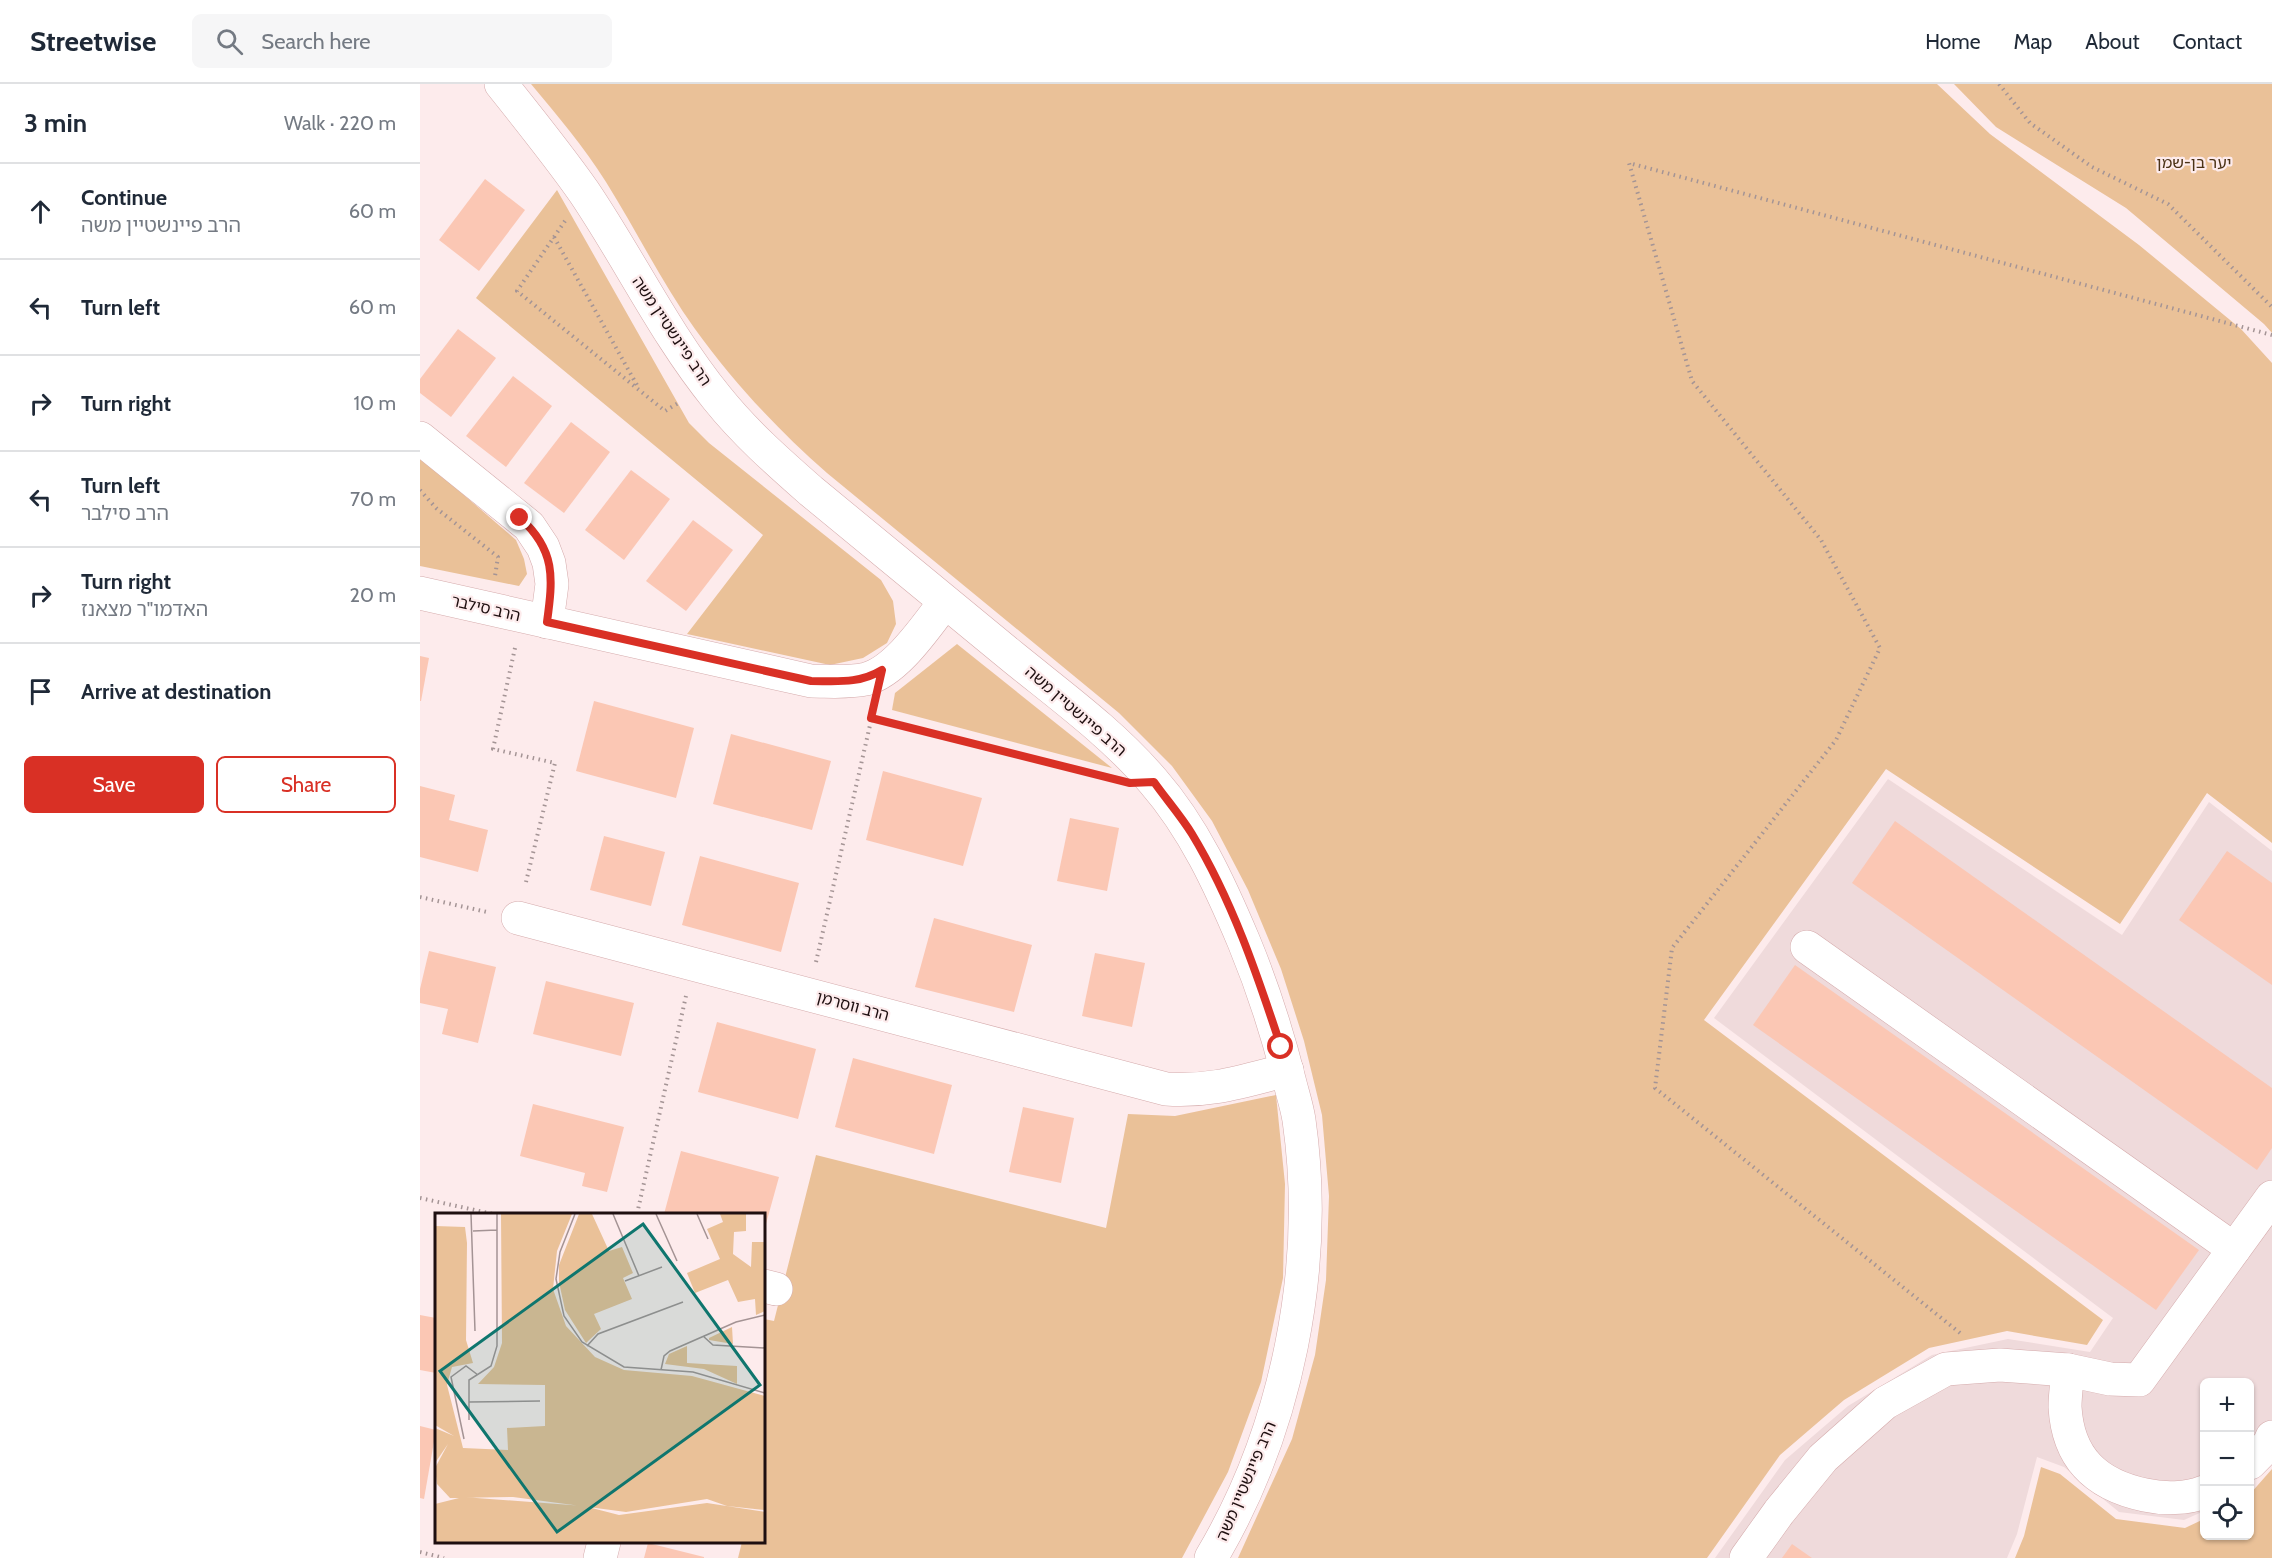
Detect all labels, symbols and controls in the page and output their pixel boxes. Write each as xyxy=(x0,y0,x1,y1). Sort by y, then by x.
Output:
search box xyxy=(192,14,612,68)
text: Streetwise xyxy=(30,24,156,58)
icon: search xyxy=(213,25,246,58)
text: Search here xyxy=(261,28,371,55)
text: Home xyxy=(1925,29,1981,54)
text: Map xyxy=(2014,29,2052,54)
text: About xyxy=(2085,29,2139,54)
text: Contact xyxy=(2172,29,2242,54)
text: 3 min xyxy=(24,107,87,139)
text: Walk · 220 m xyxy=(284,111,396,135)
park label: יער בן-שמן xyxy=(2157,153,2231,172)
text: Continue xyxy=(81,184,167,211)
icon: ahead xyxy=(24,195,57,228)
text: 60 m xyxy=(349,199,396,223)
text: הרב פיינשטיין משה xyxy=(81,213,241,237)
street label: הרב פיינשטיין משה xyxy=(628,273,716,389)
icon: left xyxy=(24,291,57,324)
text: Turn left xyxy=(81,294,160,321)
text: 60 m xyxy=(349,295,396,319)
icon: right xyxy=(24,387,57,420)
text: Turn right xyxy=(81,390,171,417)
text: 10 m xyxy=(353,391,396,415)
text: Turn left xyxy=(81,472,160,499)
icon: left xyxy=(24,483,57,516)
text: 70 m xyxy=(350,487,396,511)
text: הרב סילבר xyxy=(81,501,169,525)
route end xyxy=(506,504,532,530)
text: Turn right xyxy=(81,568,171,595)
icon: right xyxy=(24,579,57,612)
text: 20 m xyxy=(350,583,396,607)
street label: הרב סילבר xyxy=(450,591,522,625)
text: האדמו"ר מצאנז xyxy=(81,597,208,621)
street label: הרב פיינשטיין משה xyxy=(1021,662,1131,760)
icon: arrive xyxy=(24,675,57,708)
text: Arrive at destination xyxy=(81,678,271,705)
button: Save xyxy=(24,756,204,813)
button: Share xyxy=(216,756,396,813)
street label: הרב ווסרמן xyxy=(815,987,891,1025)
route start xyxy=(1267,1033,1293,1059)
inset map xyxy=(435,1213,765,1543)
map controls xyxy=(2200,1378,2254,1540)
button: + xyxy=(2200,1378,2254,1432)
street label: הרב פיינשטיין משה xyxy=(1212,1418,1280,1544)
button: − xyxy=(2200,1432,2254,1486)
button: locate xyxy=(2200,1486,2254,1540)

